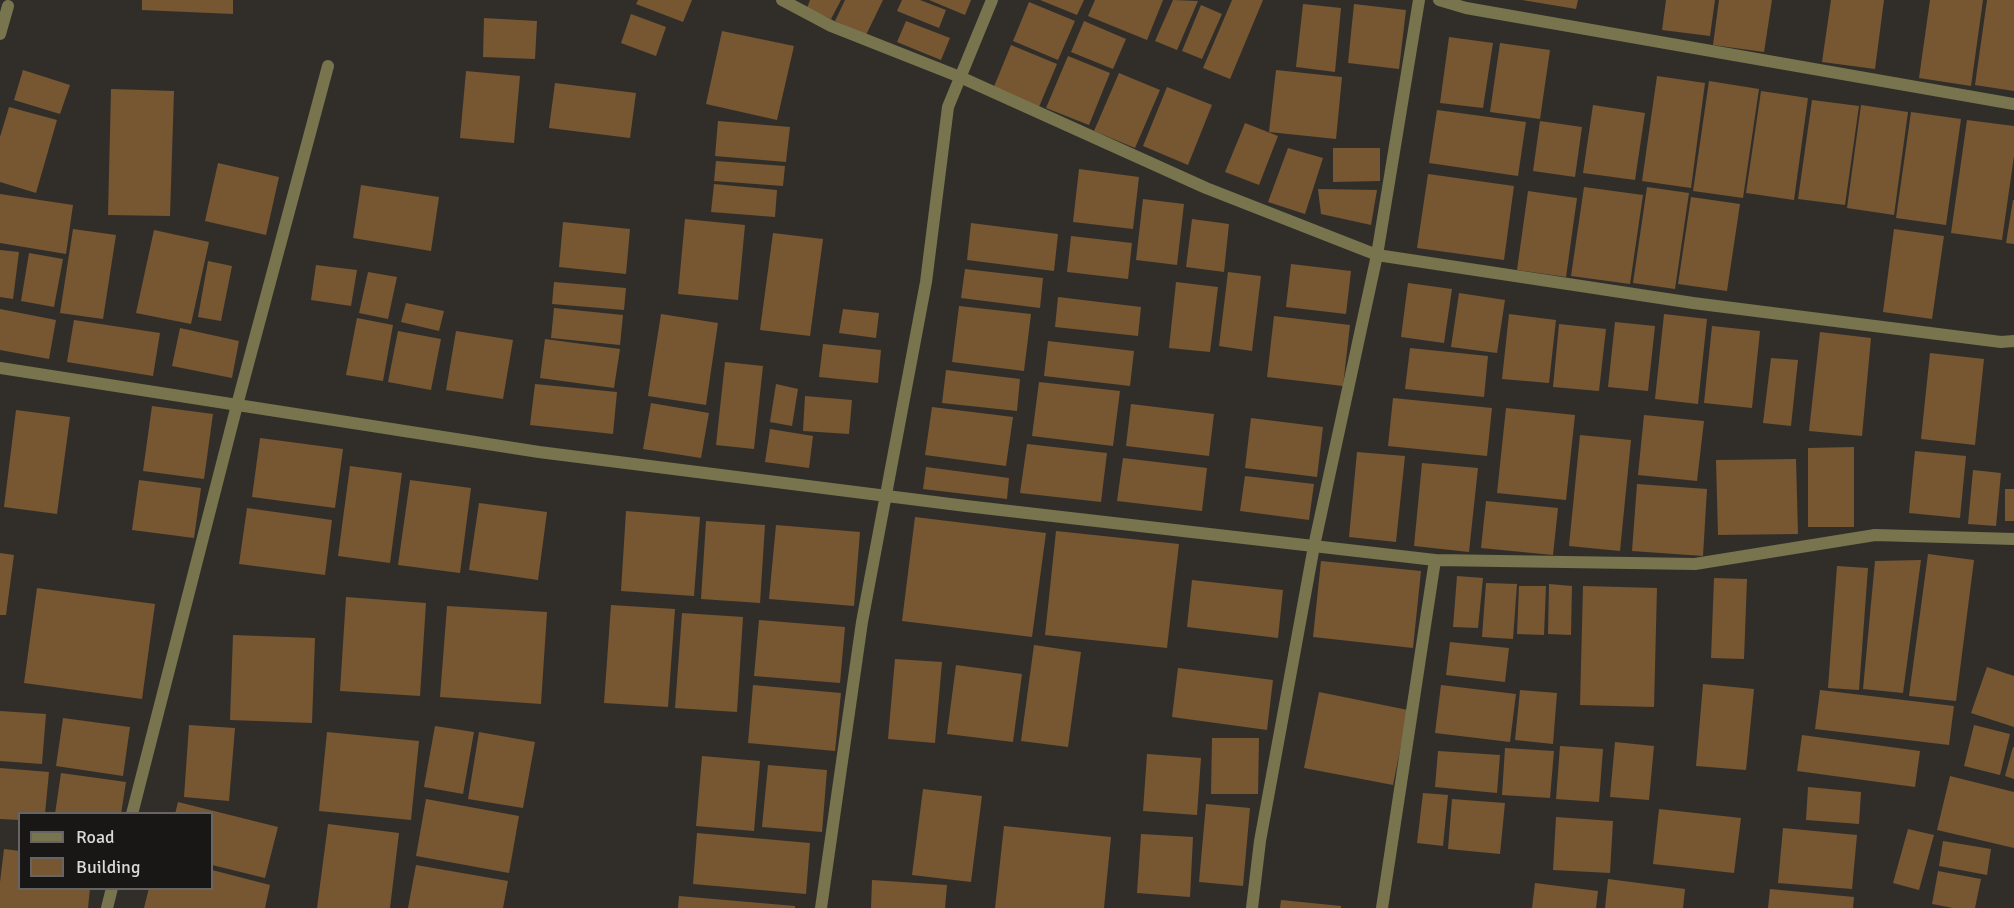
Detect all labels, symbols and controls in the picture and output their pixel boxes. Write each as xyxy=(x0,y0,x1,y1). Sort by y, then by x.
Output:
legend xyxy=(18,812,213,890)
text: Road xyxy=(76,826,115,848)
text: Building xyxy=(76,856,140,878)

